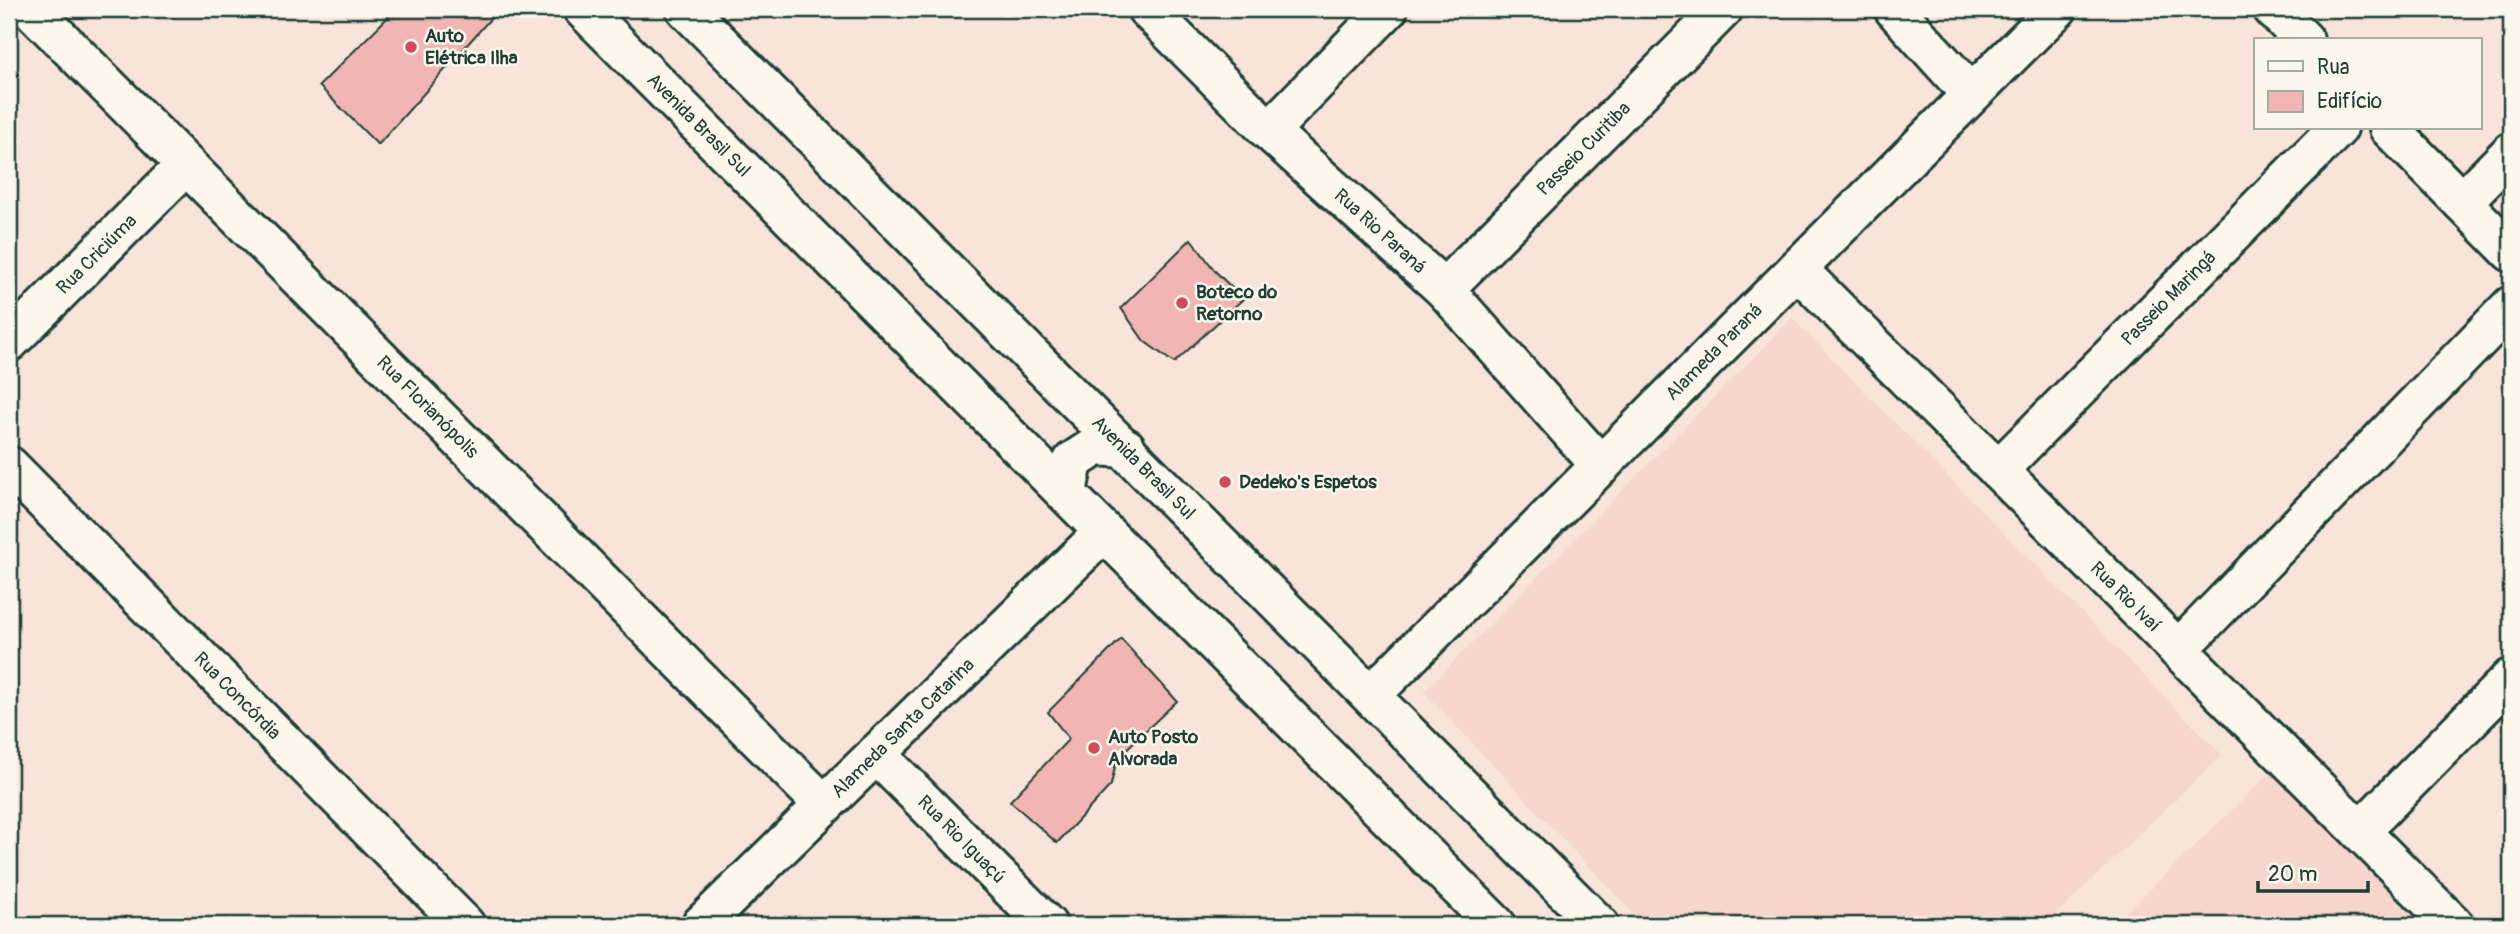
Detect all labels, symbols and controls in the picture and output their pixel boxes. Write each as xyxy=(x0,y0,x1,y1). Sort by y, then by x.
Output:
place label: Auto Elétrica Ilha xyxy=(425,24,518,70)
legend xyxy=(2254,38,2482,130)
marker: Auto Elétrica Ilha xyxy=(403,39,419,55)
text: Rua xyxy=(2317,54,2350,81)
street label: Avenida Brasil Sul xyxy=(642,68,756,182)
text: Edifício xyxy=(2317,88,2382,115)
street label: Passeio Curitiba xyxy=(1532,96,1636,201)
street label: Rua Rio Paraná xyxy=(1329,184,1431,279)
street label: Rua Criciúma xyxy=(51,209,142,300)
street label: Passeio Maringá xyxy=(2116,246,2221,351)
place label: Boteco do Retorno xyxy=(1196,280,1278,326)
marker: Boteco do Retorno xyxy=(1174,295,1190,311)
street label: Alameda Paraná xyxy=(1660,298,1768,406)
street label: Rua Florianópolis xyxy=(372,351,484,464)
street label: Avenida Brasil Sul xyxy=(1086,411,1200,525)
place label: Dedeko's Espetos xyxy=(1239,470,1377,494)
marker: Dedeko's Espetos xyxy=(1217,474,1233,490)
street label: Rua Rio Ivaí xyxy=(2085,556,2166,637)
street label: Rua Concórdia xyxy=(189,647,286,745)
street label: Alameda Santa Catarina xyxy=(826,653,980,803)
place label: Auto Posto Alvorada xyxy=(1108,725,1199,771)
marker: Auto Posto Alvorada xyxy=(1086,740,1102,756)
street label: Rua Rio Iguaçú xyxy=(912,790,1011,889)
scale bar xyxy=(2258,850,2368,894)
text: 20 m xyxy=(2268,861,2317,888)

